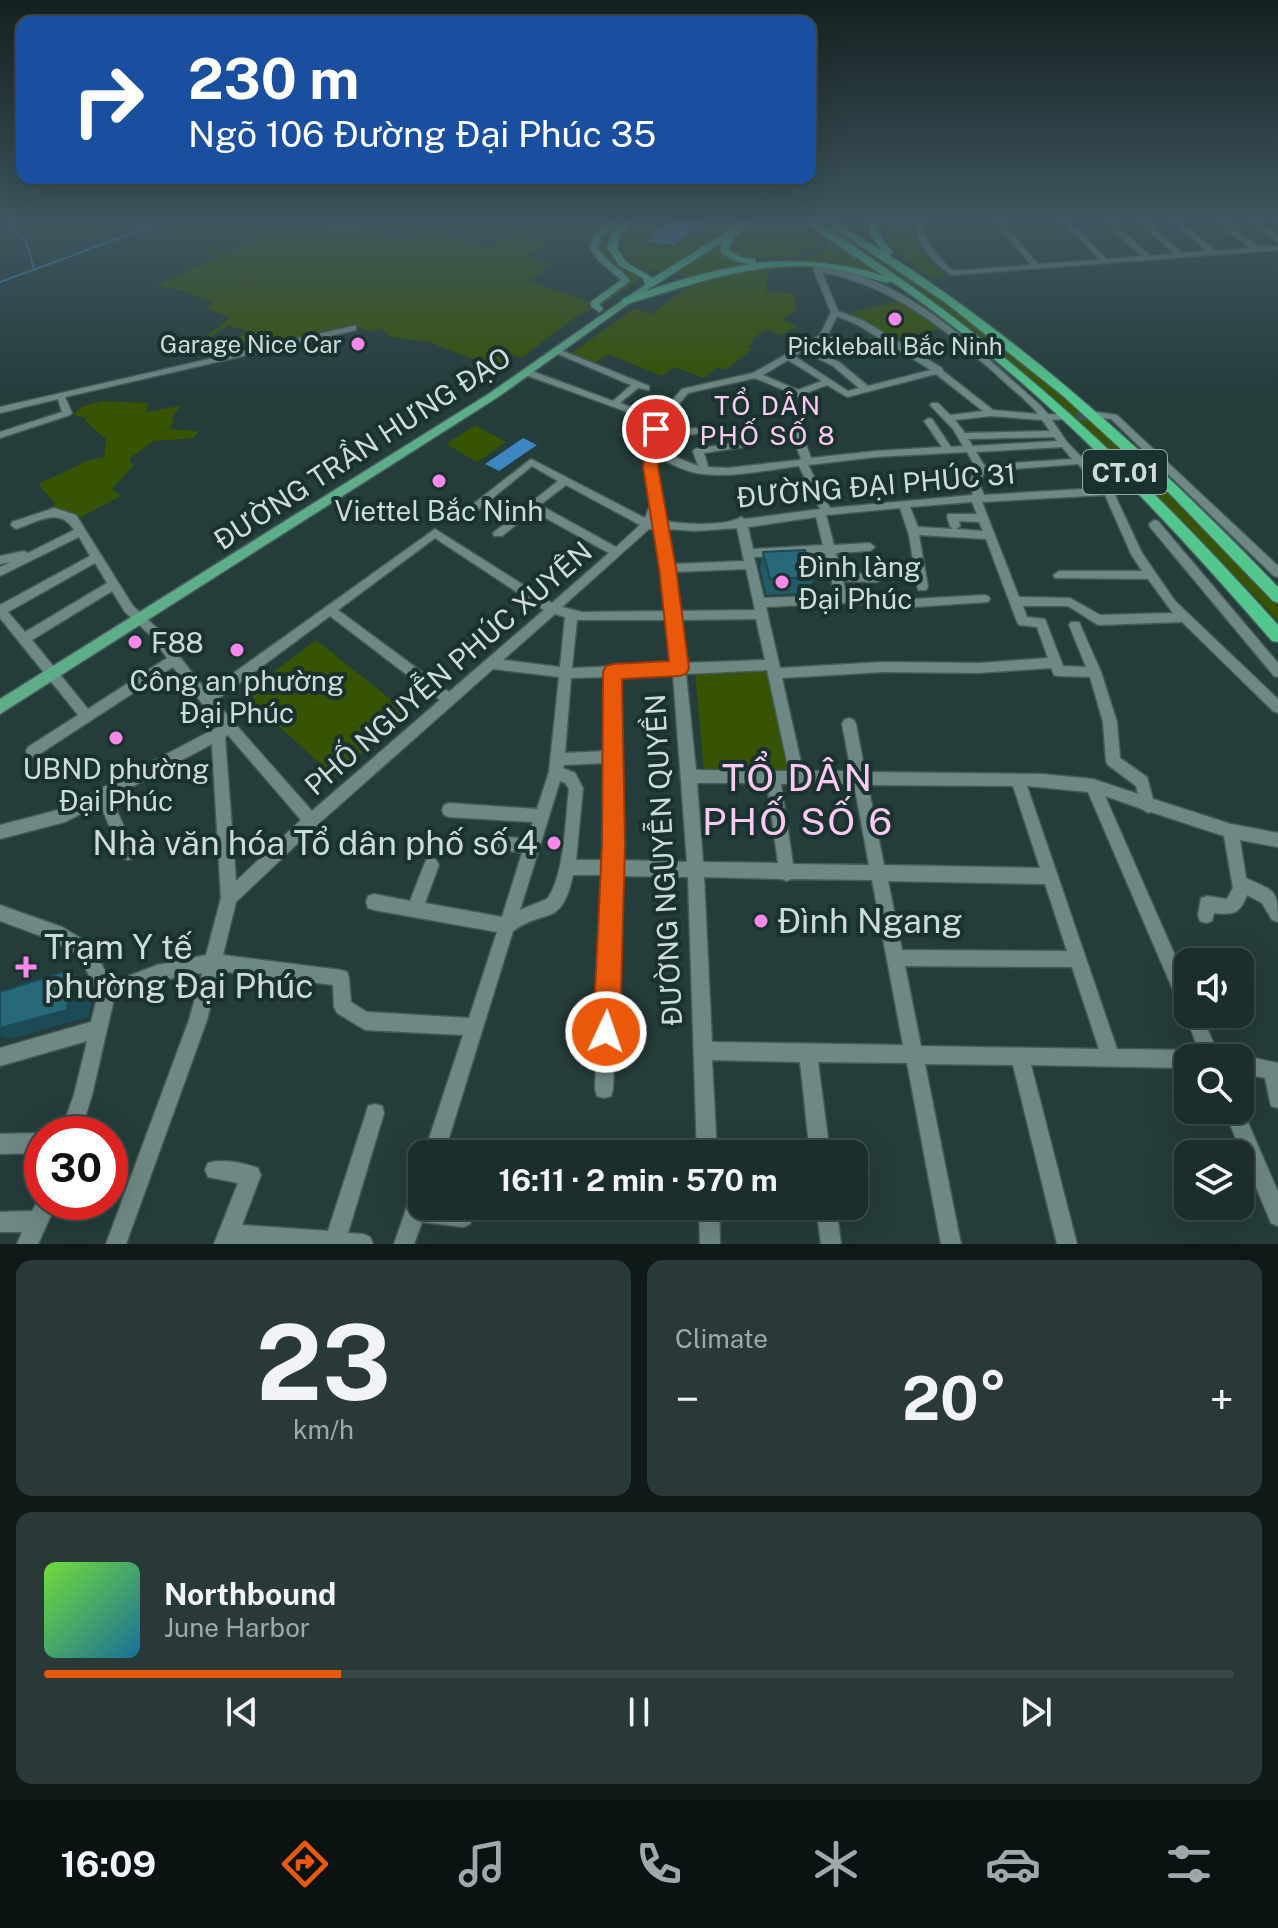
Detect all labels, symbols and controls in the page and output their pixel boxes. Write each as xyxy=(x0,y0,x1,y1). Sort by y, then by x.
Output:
text: 230 m xyxy=(188,46,360,112)
icon: right xyxy=(56,48,160,152)
text: Ngõ 106 Đường Đại Phúc 35 xyxy=(188,113,656,155)
marker: Pickleball Bắc Ninh xyxy=(886,310,904,328)
place label: Garage Nice Car xyxy=(160,330,342,358)
place label: Pickleball Bắc Ninh xyxy=(787,332,1003,360)
marker: Garage Nice Car xyxy=(349,335,367,353)
street label: ĐƯỜNG TRẦN HƯNG ĐẠO xyxy=(206,338,517,556)
district label: TỔ DÂN PHỐ SỐ 8 xyxy=(699,387,837,451)
pin xyxy=(622,395,690,463)
icon: arrive xyxy=(634,407,678,451)
road number: CT.01 xyxy=(1083,450,1167,494)
street label: ĐƯỜNG ĐẠI PHÚC 31 xyxy=(735,456,1017,514)
marker: Viettel Bắc Ninh xyxy=(430,472,448,490)
place label: Viettel Bắc Ninh xyxy=(335,494,543,527)
street label: PHỐ NGUYỄN PHÚC XUYÊN xyxy=(296,532,598,802)
place label: Đình làng Đại Phúc xyxy=(798,550,921,615)
marker: Đình làng Đại Phúc xyxy=(773,573,791,591)
place label: F88 xyxy=(151,626,204,659)
marker: F88 xyxy=(126,633,144,651)
marker: Công an phường Đại Phúc xyxy=(228,641,246,659)
place label: Công an phường Đại Phúc xyxy=(130,664,344,729)
street label: ĐƯỜNG NGUYỄN QUYỀN xyxy=(635,693,688,1027)
marker: UBND phường Đại Phúc xyxy=(107,729,125,747)
district label: TỔ DÂN PHỐ SỐ 6 xyxy=(702,750,894,844)
place label: UBND phường Đại Phúc xyxy=(23,752,209,817)
place label: Nhà văn hóa Tổ dân phố số 4 xyxy=(92,823,538,863)
marker: Nhà văn hóa Tổ dân phố số 4 xyxy=(545,834,563,852)
place label: Đình Ngang xyxy=(777,901,963,941)
marker: Đình Ngang xyxy=(752,912,770,930)
place label: Trạm Y tế phường Đại Phúc xyxy=(44,927,314,1006)
map controls xyxy=(1174,948,1254,1220)
button: sound xyxy=(1174,948,1254,1028)
marker: Trạm Y tế phường Đại Phúc xyxy=(15,956,37,978)
position arrow xyxy=(564,990,648,1074)
button: search xyxy=(1174,1044,1254,1124)
speed limit sign: 30 xyxy=(24,1116,128,1220)
button: layers xyxy=(1174,1140,1254,1220)
text: 16:11 · 2 min · 570 m xyxy=(498,1162,778,1198)
text: 23 xyxy=(256,1301,391,1423)
text: Climate xyxy=(675,1323,768,1354)
text: 20° xyxy=(902,1363,1007,1434)
text: − xyxy=(675,1373,699,1425)
text: + xyxy=(1210,1373,1234,1425)
text: km/h xyxy=(293,1414,354,1445)
text: Northbound xyxy=(164,1576,336,1612)
text: June Harbor xyxy=(164,1612,310,1643)
icon: previous xyxy=(220,1690,264,1734)
icon: pause xyxy=(617,1690,661,1734)
icon: next xyxy=(1014,1690,1058,1734)
icon: directions xyxy=(277,1836,333,1892)
icon: music xyxy=(454,1836,510,1892)
icon: phone xyxy=(631,1836,687,1892)
icon: climate xyxy=(808,1836,864,1892)
icon: car xyxy=(985,1836,1041,1892)
icon: filters xyxy=(1161,1836,1217,1892)
text: 16:09 xyxy=(60,1843,156,1885)

